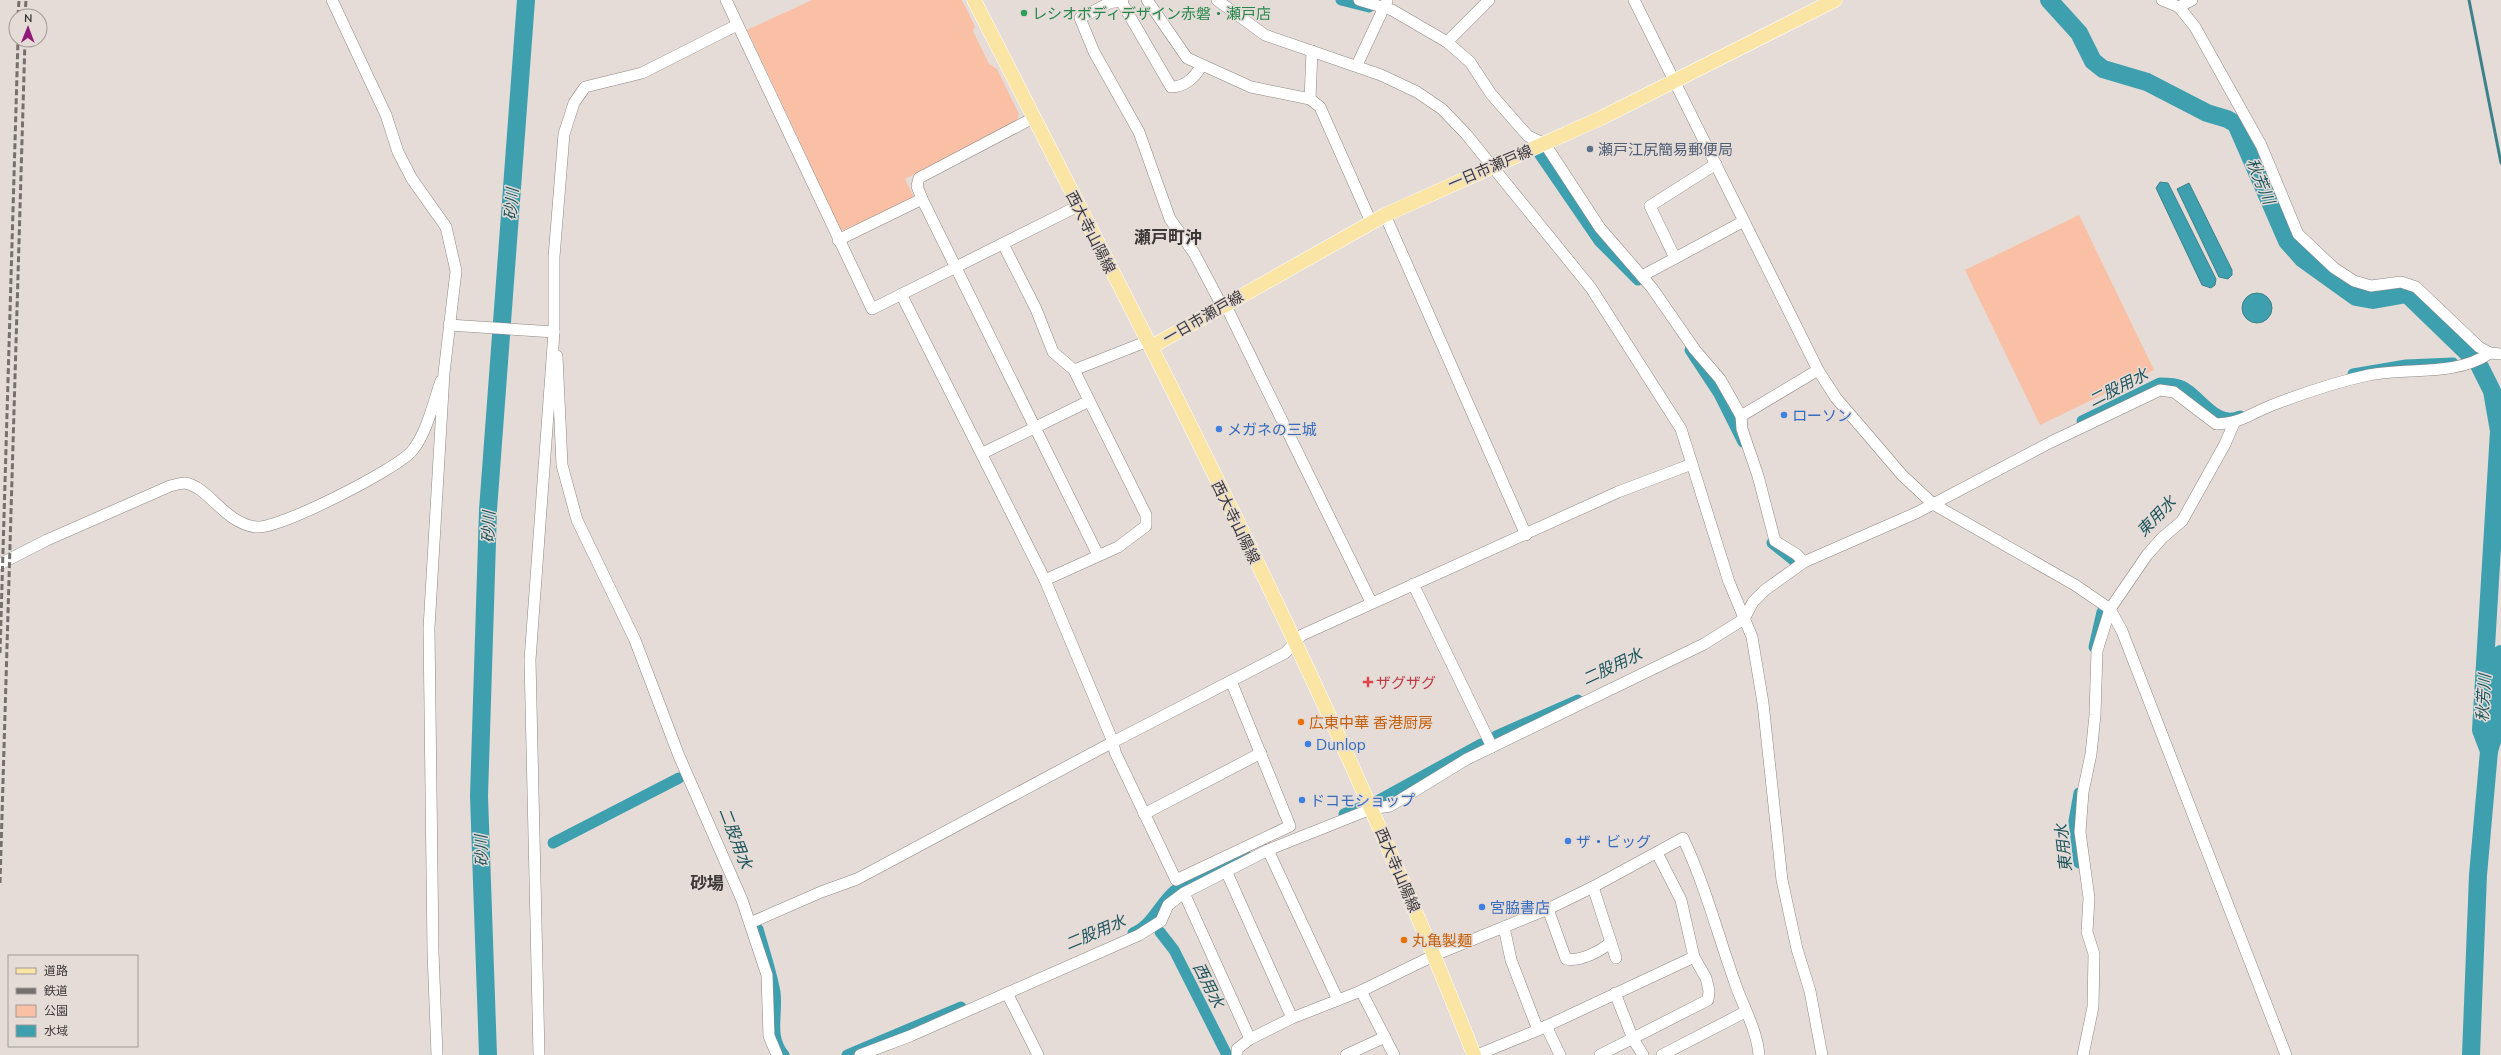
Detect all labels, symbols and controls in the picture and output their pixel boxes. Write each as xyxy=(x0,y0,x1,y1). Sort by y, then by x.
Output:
place label: レシオボディデザイン赤磐・瀬戸店 xyxy=(1032,4,1271,23)
north arrow xyxy=(8,8,48,48)
marker: レシオボディデザイン赤磐・瀬戸店 xyxy=(1019,8,1029,18)
text: N xyxy=(24,11,32,25)
place label: 瀬戸江尻簡易郵便局 xyxy=(1598,140,1733,159)
street label: 一日市瀬戸線 xyxy=(1445,141,1535,193)
marker: 瀬戸江尻簡易郵便局 xyxy=(1585,144,1595,154)
water label: 秋芳川 xyxy=(2242,155,2280,209)
water label: 砂川 xyxy=(500,185,522,221)
street label: 西大寺山陽線 xyxy=(1062,188,1120,276)
district label: 瀬戸町沖 xyxy=(1134,226,1202,247)
street label: 一日市瀬戸線 xyxy=(1159,286,1247,348)
water label: 二股用水 xyxy=(2085,363,2153,410)
place label: ローソン xyxy=(1792,406,1852,425)
marker: ローソン xyxy=(1779,410,1789,420)
place label: メガネの三城 xyxy=(1227,420,1317,439)
marker: メガネの三城 xyxy=(1214,424,1224,434)
street label: 西大寺山陽線 xyxy=(1208,477,1264,567)
water label: 東用水 xyxy=(2132,490,2181,540)
water label: 砂川 xyxy=(477,509,499,543)
water label: 二股用水 xyxy=(1579,643,1647,689)
water label: 秋芳川 xyxy=(2472,672,2494,722)
place label: ザグザグ xyxy=(1376,673,1436,692)
marker: ザグザグ xyxy=(1363,677,1373,687)
place label: 広東中華 香港厨房 xyxy=(1309,713,1433,732)
marker: 広東中華 香港厨房 xyxy=(1296,717,1306,727)
place label: Dunlop xyxy=(1316,735,1366,754)
marker: Dunlop xyxy=(1303,739,1313,749)
place label: ドコモショップ xyxy=(1310,791,1415,810)
marker: ドコモショップ xyxy=(1297,795,1307,805)
water label: 二股用水 xyxy=(715,805,758,873)
water label: 東用水 xyxy=(2050,821,2075,873)
street label: 西大寺山陽線 xyxy=(1372,825,1424,915)
place label: ザ・ビッグ xyxy=(1576,832,1651,851)
water label: 砂川 xyxy=(470,833,492,867)
marker: ザ・ビッグ xyxy=(1563,836,1573,846)
district label: 砂場 xyxy=(690,872,724,893)
place label: 宮脇書店 xyxy=(1490,898,1550,917)
marker: 宮脇書店 xyxy=(1477,902,1487,912)
water label: 二股用水 xyxy=(1062,910,1130,954)
place label: 丸亀製麺 xyxy=(1412,931,1472,950)
marker: 丸亀製麺 xyxy=(1399,935,1409,945)
legend xyxy=(8,955,138,1047)
water label: 西用水 xyxy=(1189,959,1230,1013)
text: 道路 xyxy=(44,963,68,978)
text: 鉄道 xyxy=(44,983,68,998)
text: 公園 xyxy=(44,1003,68,1018)
text: 水域 xyxy=(44,1023,68,1038)

